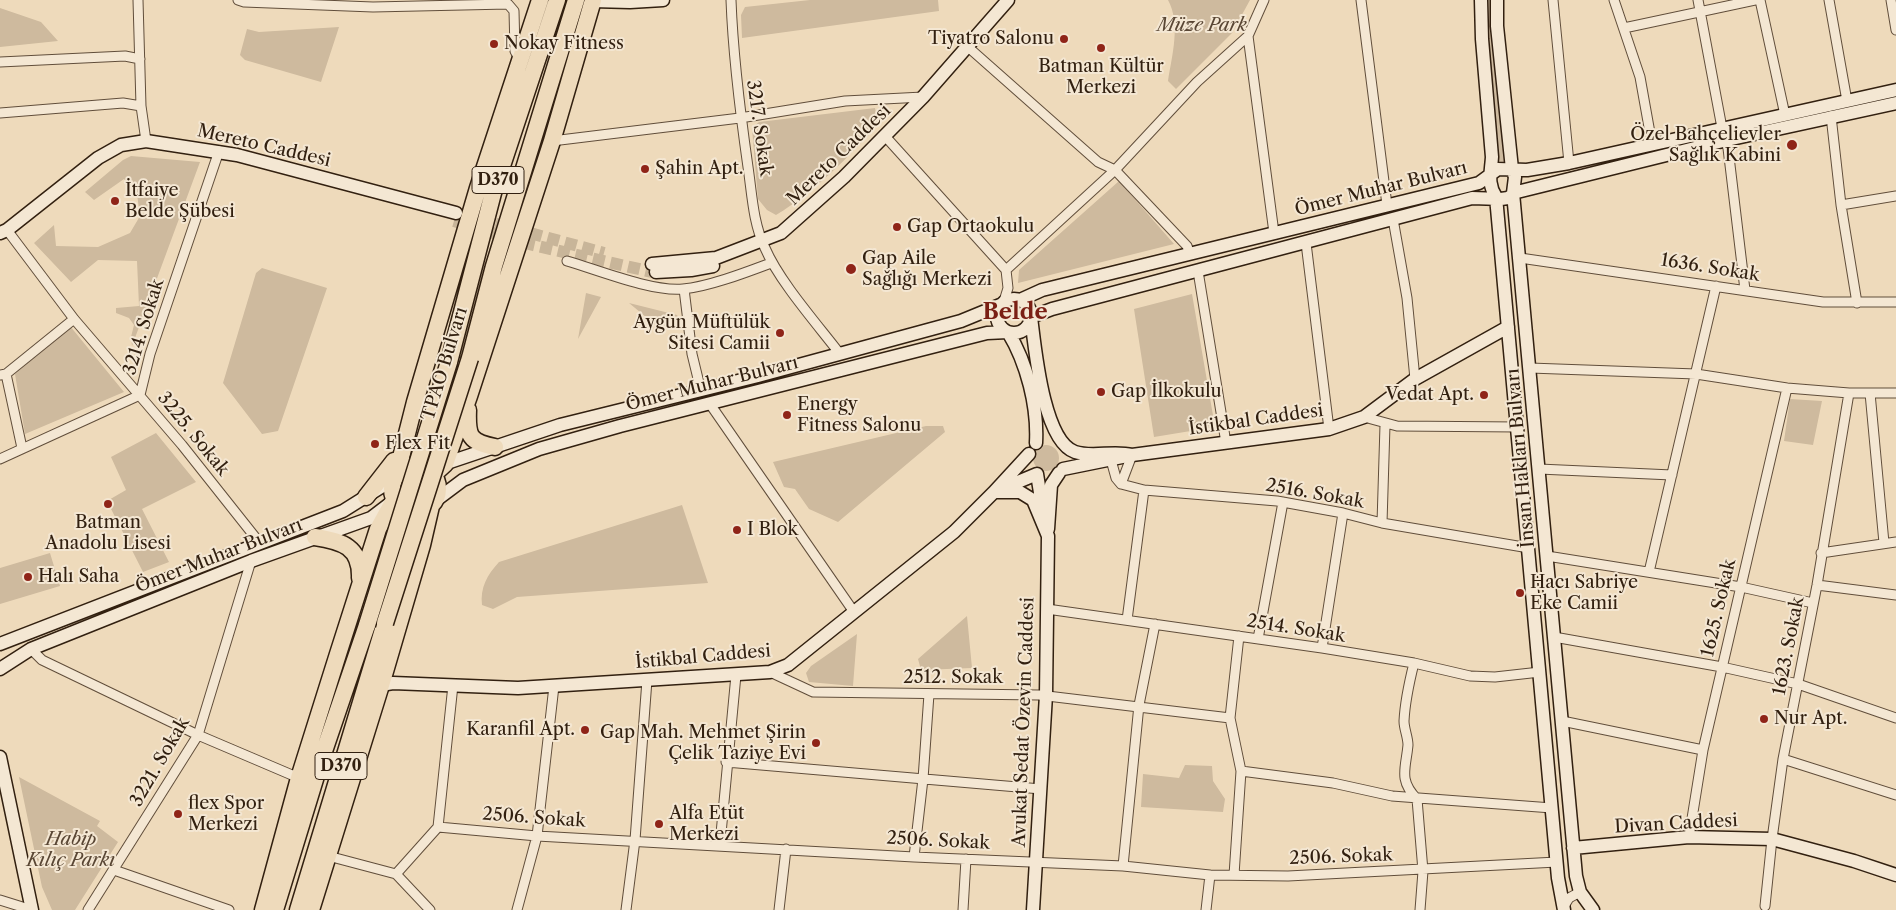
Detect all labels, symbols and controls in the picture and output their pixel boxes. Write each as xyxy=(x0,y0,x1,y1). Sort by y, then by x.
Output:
park label: Müze Park xyxy=(1157,15,1247,37)
place label: Tiyatro Salonu xyxy=(928,28,1054,50)
place label: Nokay Fitness xyxy=(504,33,624,55)
marker: Tiyatro Salonu xyxy=(1058,33,1070,45)
marker: Nokay Fitness xyxy=(488,38,500,50)
marker: Batman Kültür Merkezi xyxy=(1095,42,1107,54)
place label: Batman Kültür Merkezi xyxy=(1038,56,1164,98)
street label: 3217. Sokak xyxy=(742,78,776,178)
street label: Mereto Caddesi xyxy=(783,100,895,210)
street label: Mereto Caddesi xyxy=(195,120,333,172)
place label: Özel Bahçelievler Sağlık Kabini xyxy=(1630,124,1781,166)
marker: Özel Bahçelievler Sağlık Kabini xyxy=(1785,138,1799,152)
street label: Ömer Muhar Bulvarı xyxy=(1293,157,1469,221)
place label: Şahin Apt. xyxy=(655,158,744,180)
marker: Şahin Apt. xyxy=(639,163,651,175)
road number: D370 xyxy=(472,166,524,194)
place label: İtfaiye Belde Şübesi xyxy=(125,180,235,222)
marker: İtfaiye Belde Şübesi xyxy=(109,195,121,207)
place label: Gap Ortaokulu xyxy=(907,216,1034,238)
marker: Gap Ortaokulu xyxy=(891,221,903,233)
place label: Gap Aile Sağlığı Merkezi xyxy=(862,248,992,290)
street label: 1636. Sokak xyxy=(1659,250,1761,286)
marker: Gap Aile Sağlığı Merkezi xyxy=(844,262,858,276)
street label: 3214. Sokak xyxy=(119,276,169,378)
district label: Belde xyxy=(982,300,1048,326)
street label: TPAO Bulvarı xyxy=(417,305,473,423)
place label: Aygün Müftülük Sitesi Camii xyxy=(633,312,770,354)
marker: Aygün Müftülük Sitesi Camii xyxy=(774,327,786,339)
street label: Ömer Muhar Bulvarı xyxy=(624,352,800,416)
street label: İnsan Hakları Bulvarı xyxy=(1502,367,1540,549)
place label: Gap İlkokulu xyxy=(1111,381,1222,403)
place label: Vedat Apt. xyxy=(1385,384,1474,406)
marker: Gap İlkokulu xyxy=(1095,386,1107,398)
street label: 3225. Sokak xyxy=(153,388,233,480)
marker: Vedat Apt. xyxy=(1478,389,1490,401)
place label: Energy Fitness Salonu xyxy=(797,394,921,436)
street label: İstikbal Caddesi xyxy=(1187,400,1325,440)
marker: Energy Fitness Salonu xyxy=(781,409,793,421)
place label: Flex Fit xyxy=(385,433,450,455)
marker: Flex Fit xyxy=(369,438,381,450)
street label: 2516. Sokak xyxy=(1264,475,1366,513)
marker: Batman Anadolu Lisesi xyxy=(102,498,114,510)
place label: Batman Anadolu Lisesi xyxy=(45,512,171,554)
street label: Ömer Muhar Bulvarı xyxy=(133,514,305,598)
place label: I Blok xyxy=(747,519,798,541)
marker: I Blok xyxy=(731,524,743,536)
street label: 1625. Sokak xyxy=(1697,557,1741,659)
place label: Halı Saha xyxy=(38,566,119,588)
marker: Halı Saha xyxy=(22,571,34,583)
place label: Hacı Sabriye Eke Camii xyxy=(1530,572,1638,614)
marker: Hacı Sabriye Eke Camii xyxy=(1514,587,1526,599)
street label: 1623. Sokak xyxy=(1769,595,1809,697)
street label: Avukat Sedat Özevin Caddesi xyxy=(1009,597,1039,847)
street label: 2514. Sokak xyxy=(1245,611,1347,647)
street label: İstikbal Caddesi xyxy=(634,640,772,674)
street label: 2512. Sokak xyxy=(903,667,1003,689)
place label: Nur Apt. xyxy=(1774,708,1847,730)
marker: Nur Apt. xyxy=(1758,713,1770,725)
street label: 3221. Sokak xyxy=(126,714,194,810)
place label: Karanfil Apt. xyxy=(466,719,575,741)
place label: Gap Mah. Mehmet Şirin Çelik Taziye Evi xyxy=(600,722,806,764)
marker: Karanfil Apt. xyxy=(579,724,591,736)
marker: Gap Mah. Mehmet Şirin Çelik Taziye Evi xyxy=(810,737,822,749)
road number: D370 xyxy=(315,752,367,779)
place label: flex Spor Merkezi xyxy=(188,793,264,836)
place label: Alfa Etüt Merkezi xyxy=(669,803,744,846)
street label: 2506. Sokak xyxy=(482,804,586,832)
marker: flex Spor Merkezi xyxy=(172,808,184,820)
street label: Divan Caddesi xyxy=(1614,810,1738,838)
marker: Alfa Etüt Merkezi xyxy=(653,818,665,830)
street label: 2506. Sokak xyxy=(886,828,990,854)
park label: Habip Kılıç Parkı xyxy=(27,829,115,872)
street label: 2506. Sokak xyxy=(1289,844,1393,870)

